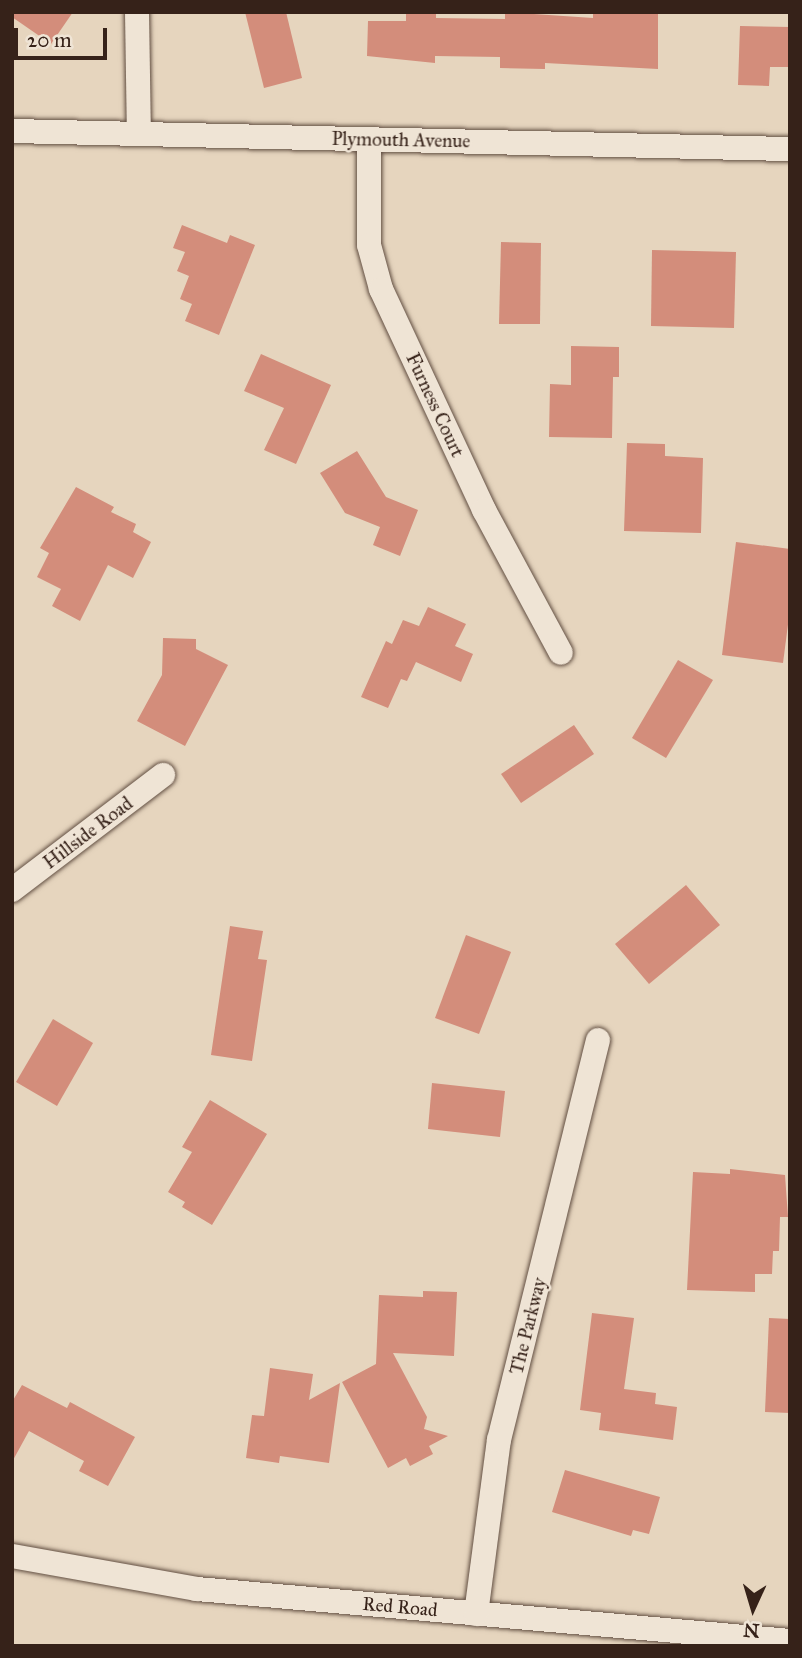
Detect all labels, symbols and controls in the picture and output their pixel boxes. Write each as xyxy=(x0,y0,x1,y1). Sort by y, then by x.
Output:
scale bar xyxy=(18,14,110,58)
text: 20 m xyxy=(27,27,72,53)
street label: Plymouth Avenue xyxy=(331,127,471,153)
street label: Furness Court xyxy=(401,349,469,461)
street label: Hillside Road xyxy=(39,792,137,874)
street label: The Parkway xyxy=(505,1275,551,1377)
north arrow xyxy=(718,1574,788,1644)
street label: Red Road xyxy=(362,1592,438,1622)
text: N xyxy=(743,1618,760,1642)

